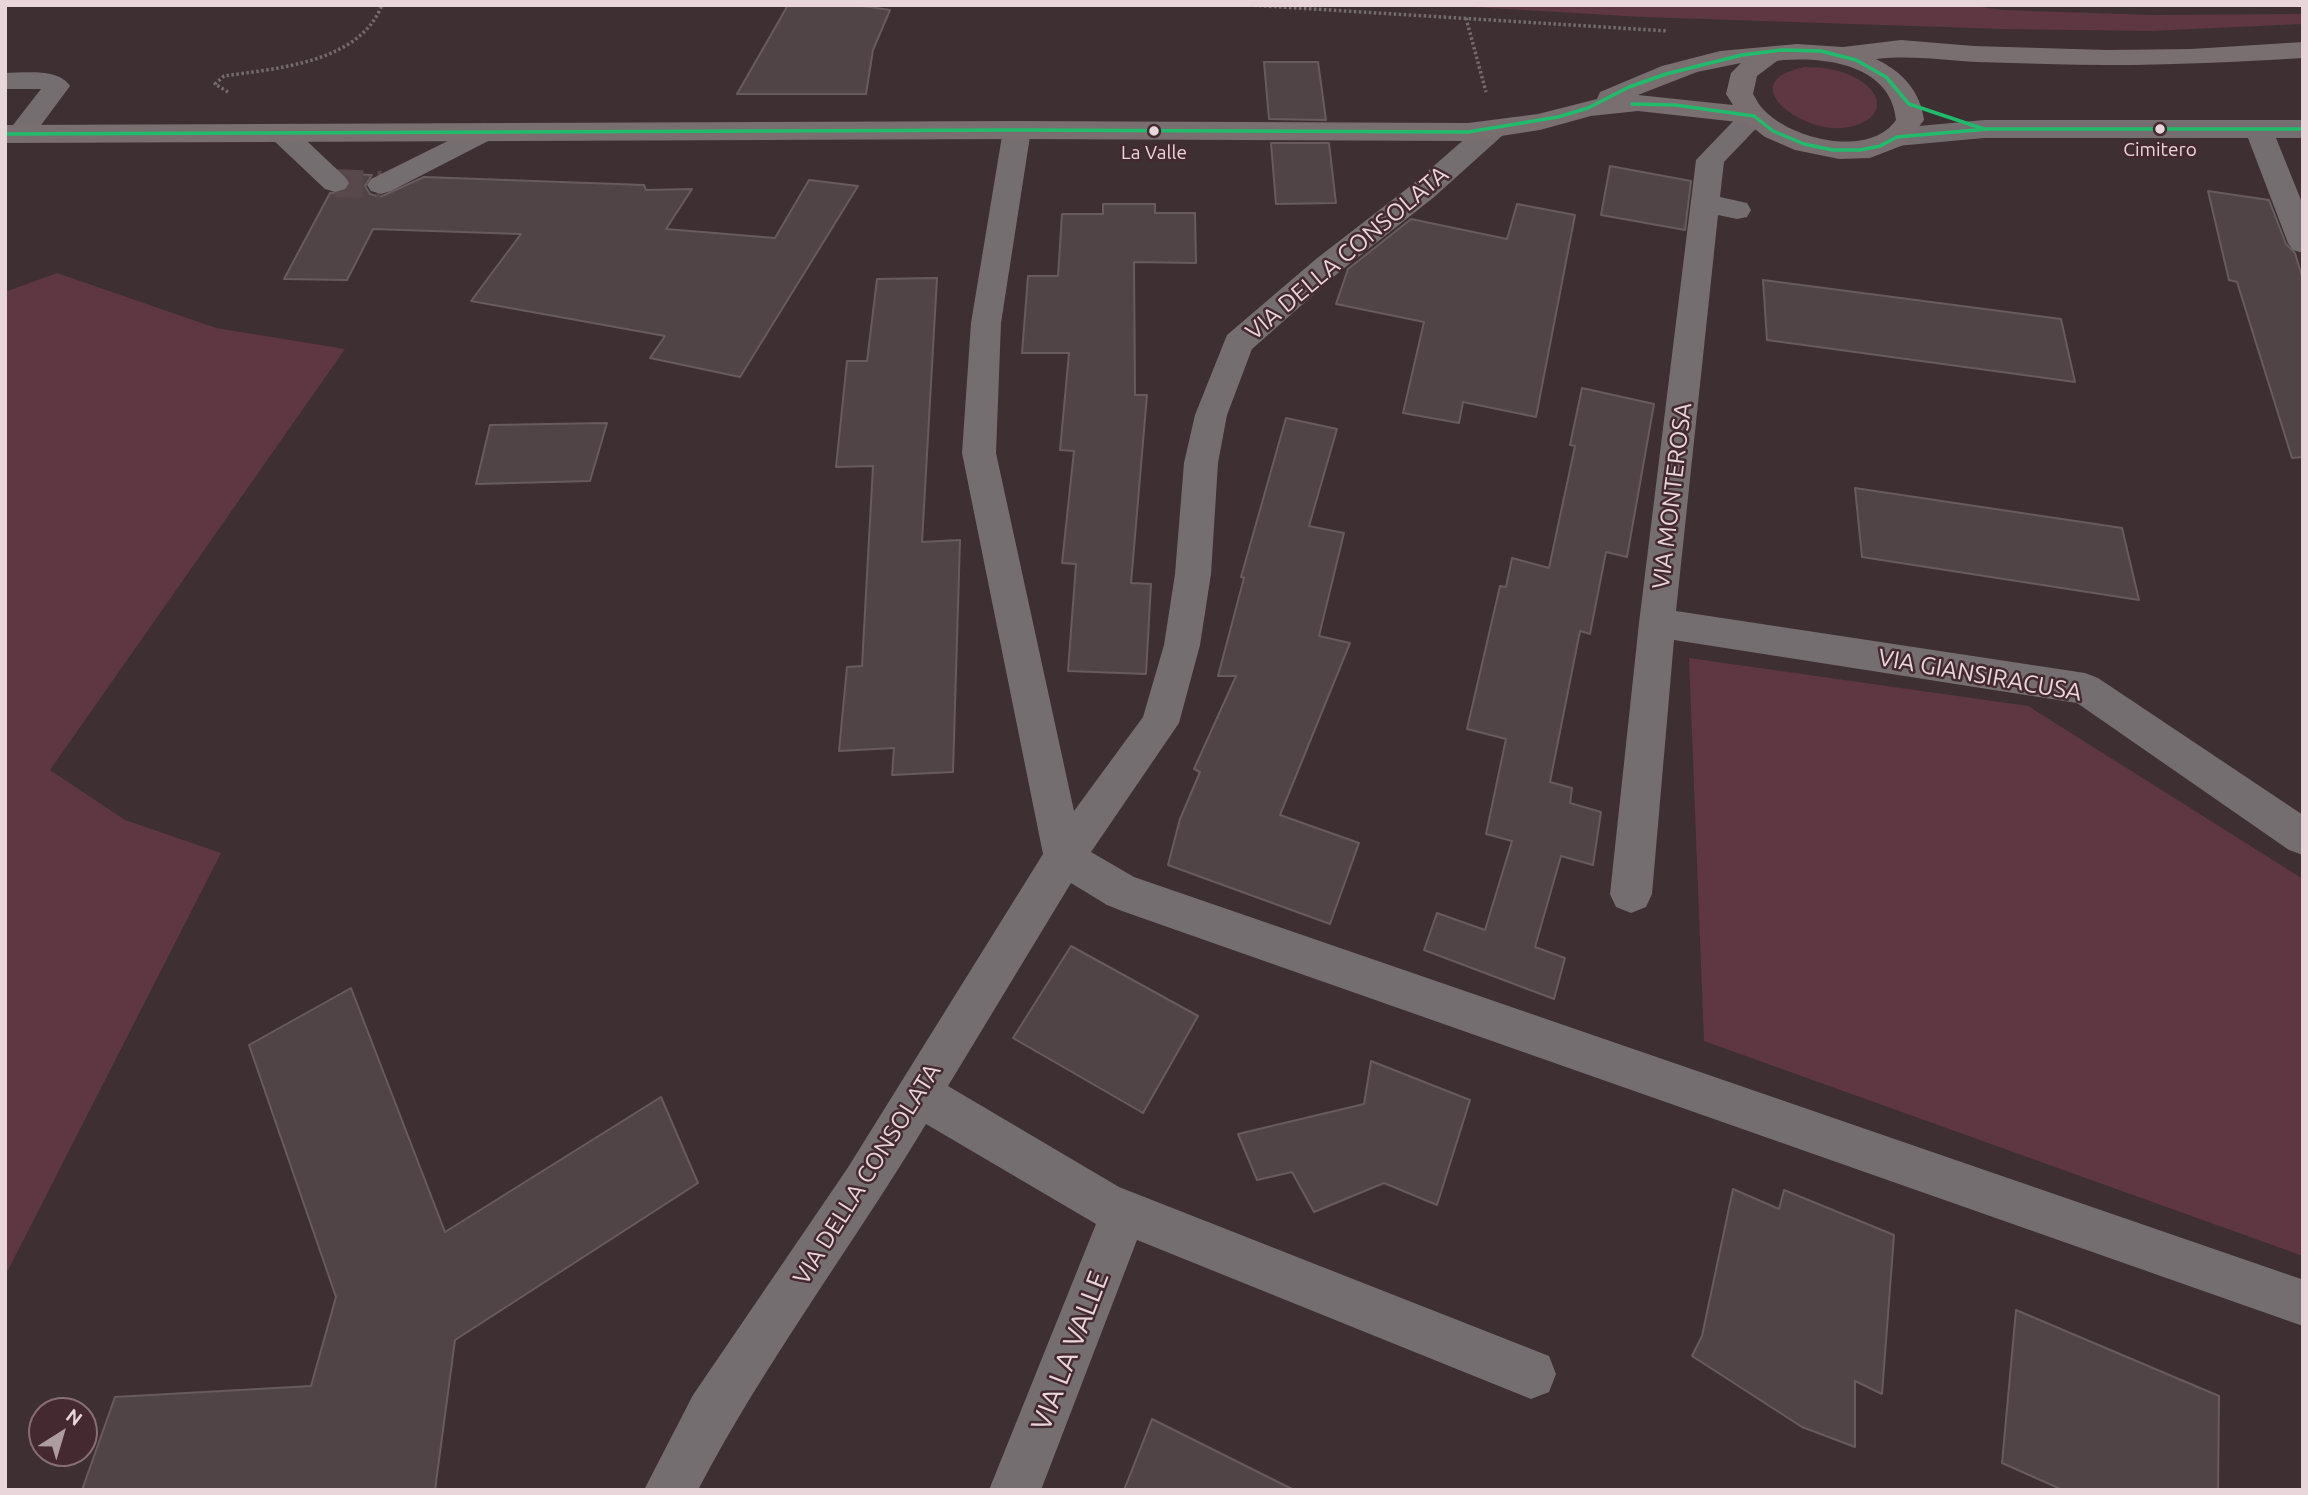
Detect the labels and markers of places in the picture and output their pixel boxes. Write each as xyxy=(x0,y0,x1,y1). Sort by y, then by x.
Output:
marker: Cimitero xyxy=(2153,122,2167,136)
marker: La Valle xyxy=(1147,124,1161,138)
place label: Cimitero xyxy=(2123,139,2197,161)
place label: La Valle xyxy=(1121,142,1187,164)

